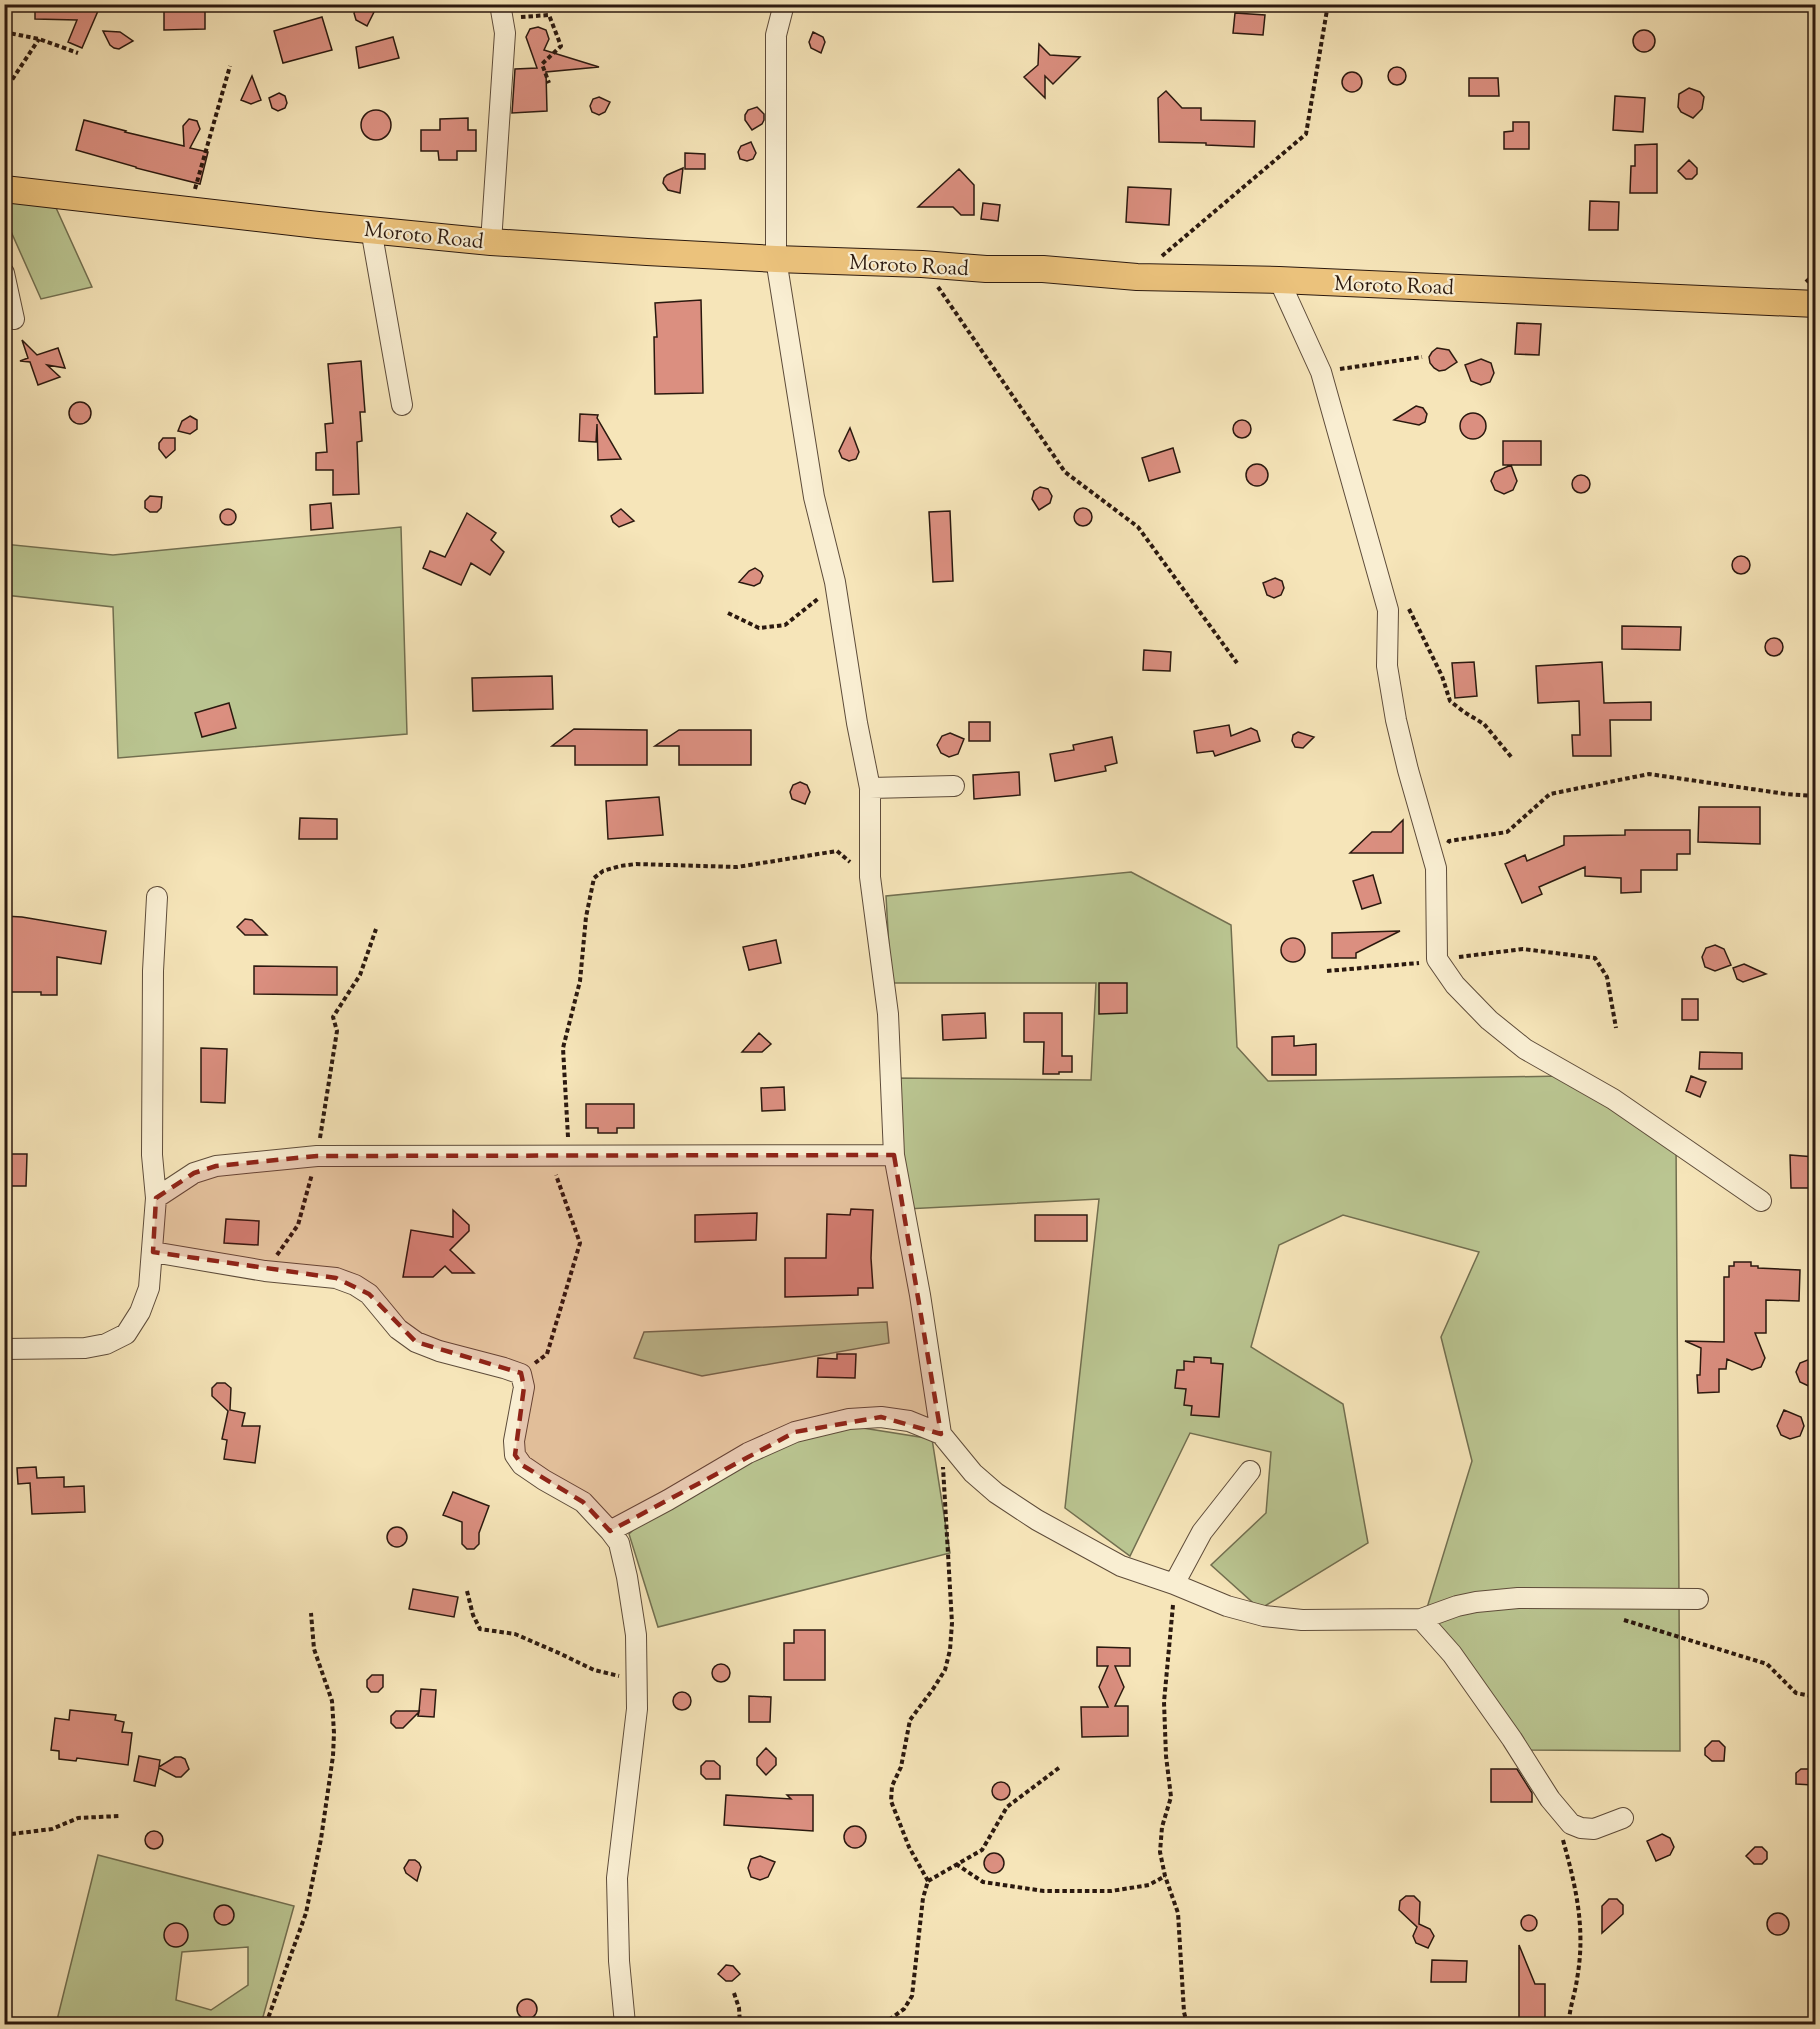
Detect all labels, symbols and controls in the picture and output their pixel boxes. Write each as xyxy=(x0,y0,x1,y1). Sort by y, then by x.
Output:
street label: Moroto Road xyxy=(363,216,485,258)
street label: Moroto Road xyxy=(848,249,970,285)
street label: Moroto Road xyxy=(1333,270,1455,304)

